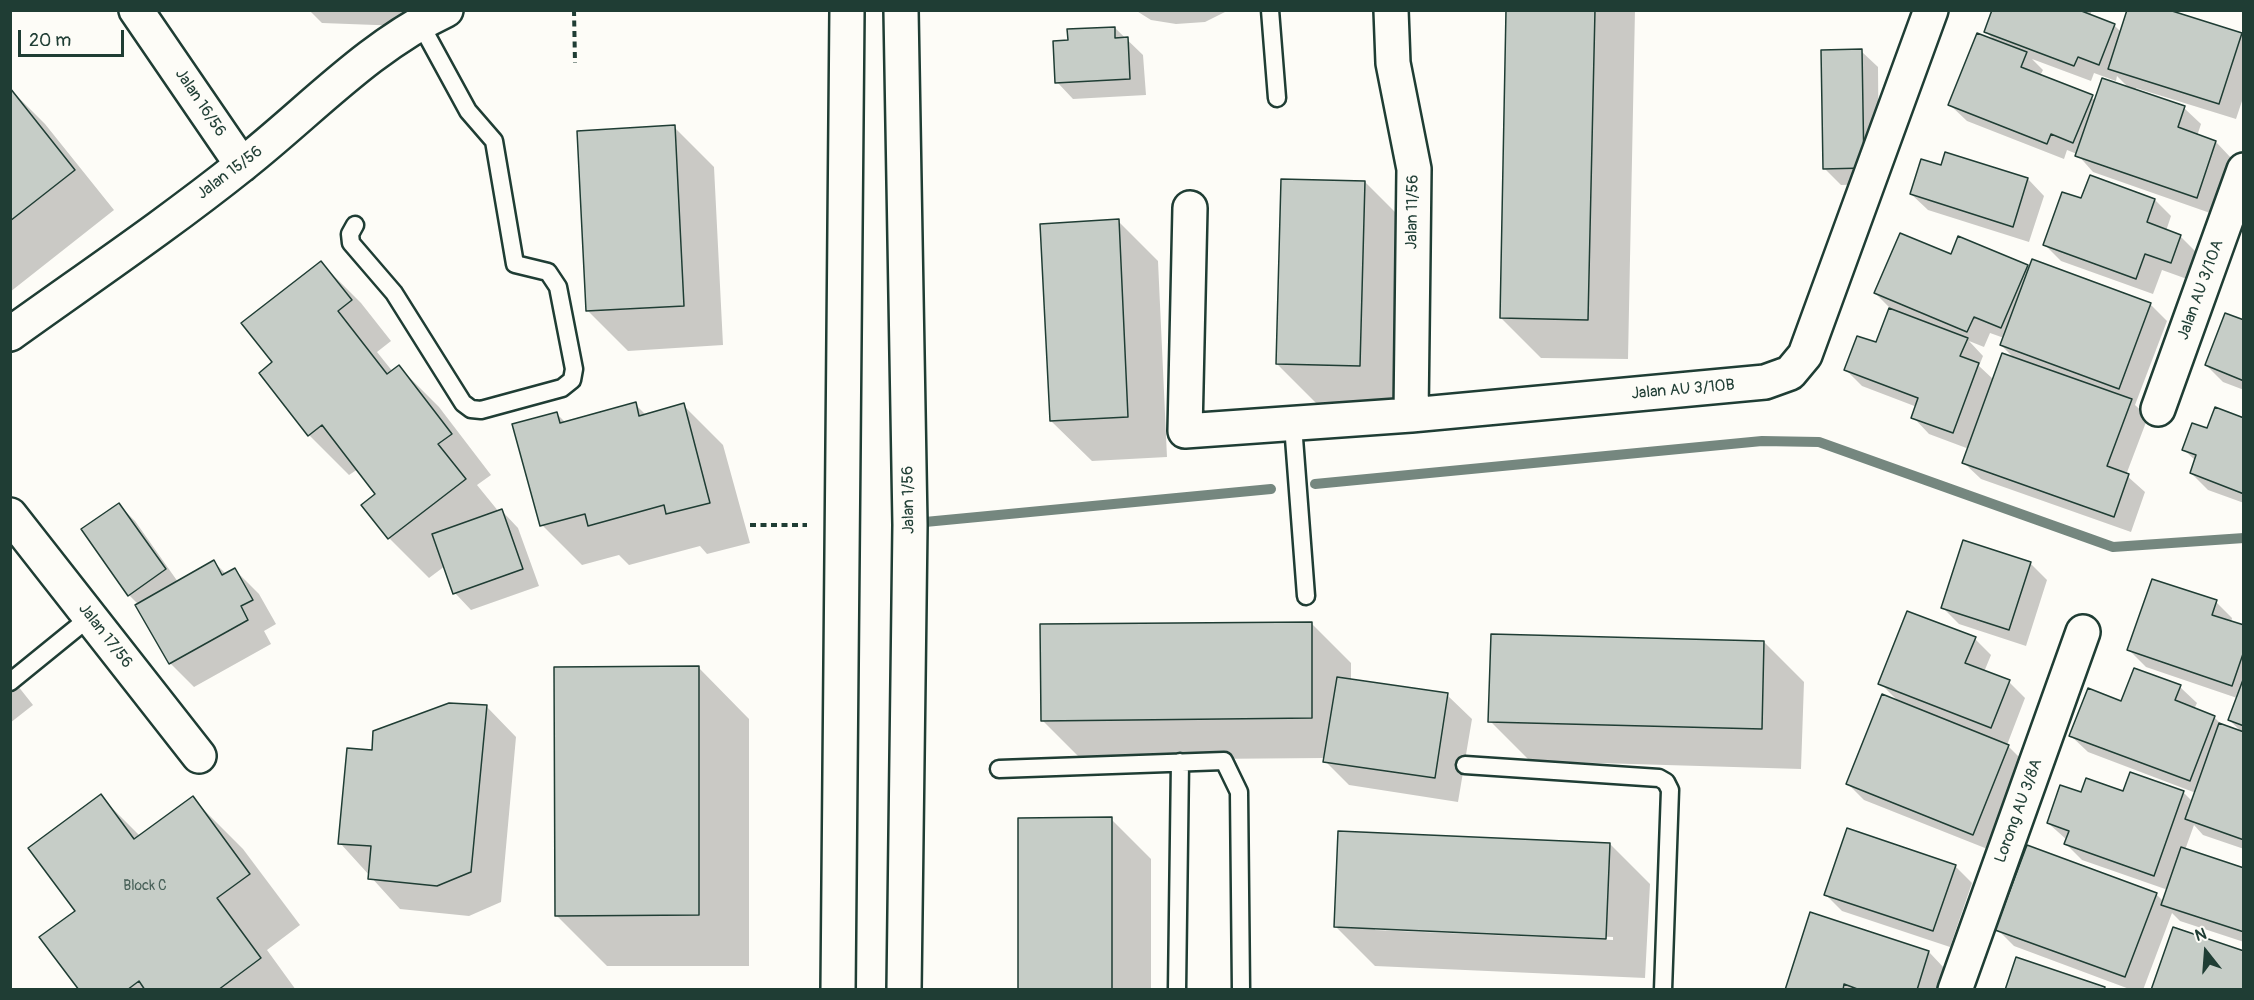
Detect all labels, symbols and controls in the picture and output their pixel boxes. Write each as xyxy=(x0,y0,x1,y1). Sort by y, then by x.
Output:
scale bar xyxy=(21,18,128,56)
text: 20 m xyxy=(29,29,71,52)
street label: Jalan 16/56 xyxy=(170,65,230,141)
street label: Jalan 15/56 xyxy=(193,142,267,204)
street label: Jalan 11/56 xyxy=(1403,175,1423,249)
street label: Jalan AU 3/10A xyxy=(2174,237,2228,343)
street label: Jalan AU 3/10B xyxy=(1630,376,1736,404)
street label: Jalan 1/56 xyxy=(899,466,919,534)
street label: Jalan 17/56 xyxy=(74,600,136,672)
street label: Lorong AU 3/8A xyxy=(1991,756,2047,866)
house number: Block C xyxy=(123,878,167,894)
north arrow xyxy=(2176,922,2236,982)
text: N xyxy=(2193,924,2209,946)

